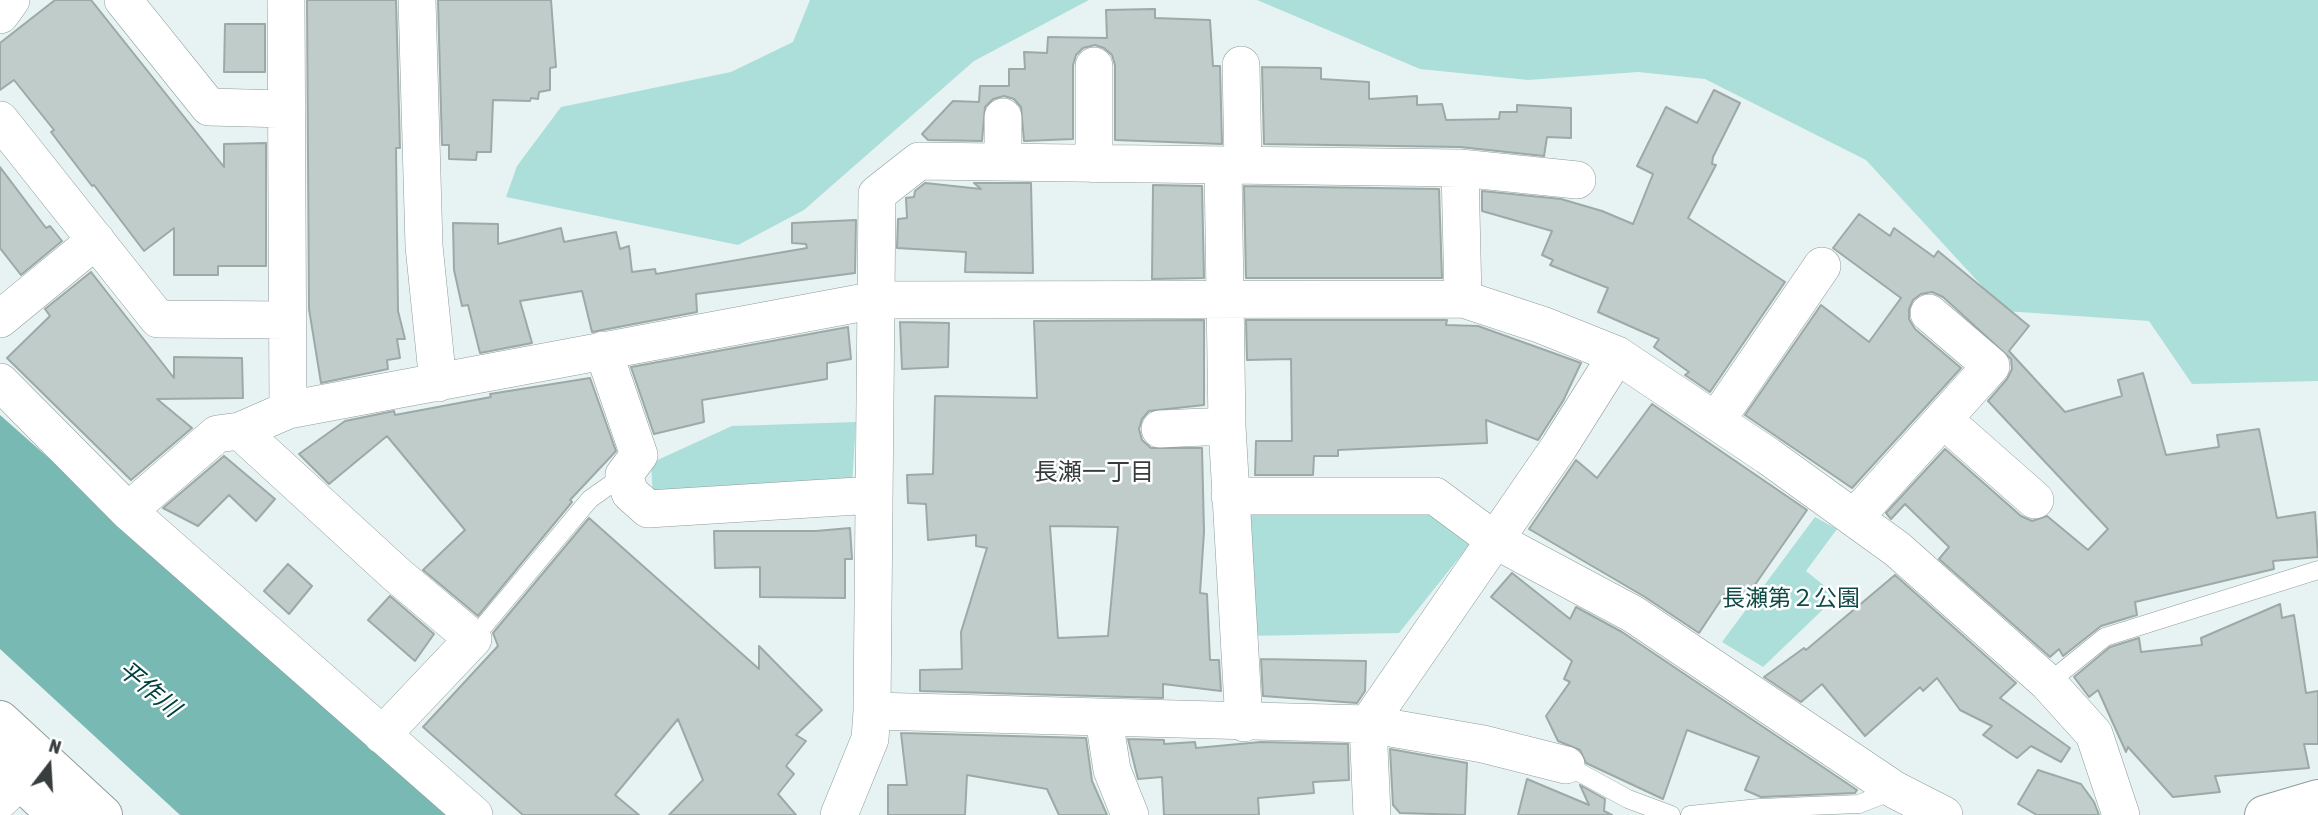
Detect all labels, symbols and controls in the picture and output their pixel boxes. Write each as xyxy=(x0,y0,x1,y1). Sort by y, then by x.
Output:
district label: 長瀬一丁目 xyxy=(1034,458,1154,486)
park label: 長瀬第２公園 xyxy=(1722,585,1860,613)
water label: 平作川 xyxy=(112,655,186,723)
north arrow xyxy=(14,731,84,801)
text: N xyxy=(47,734,64,758)

